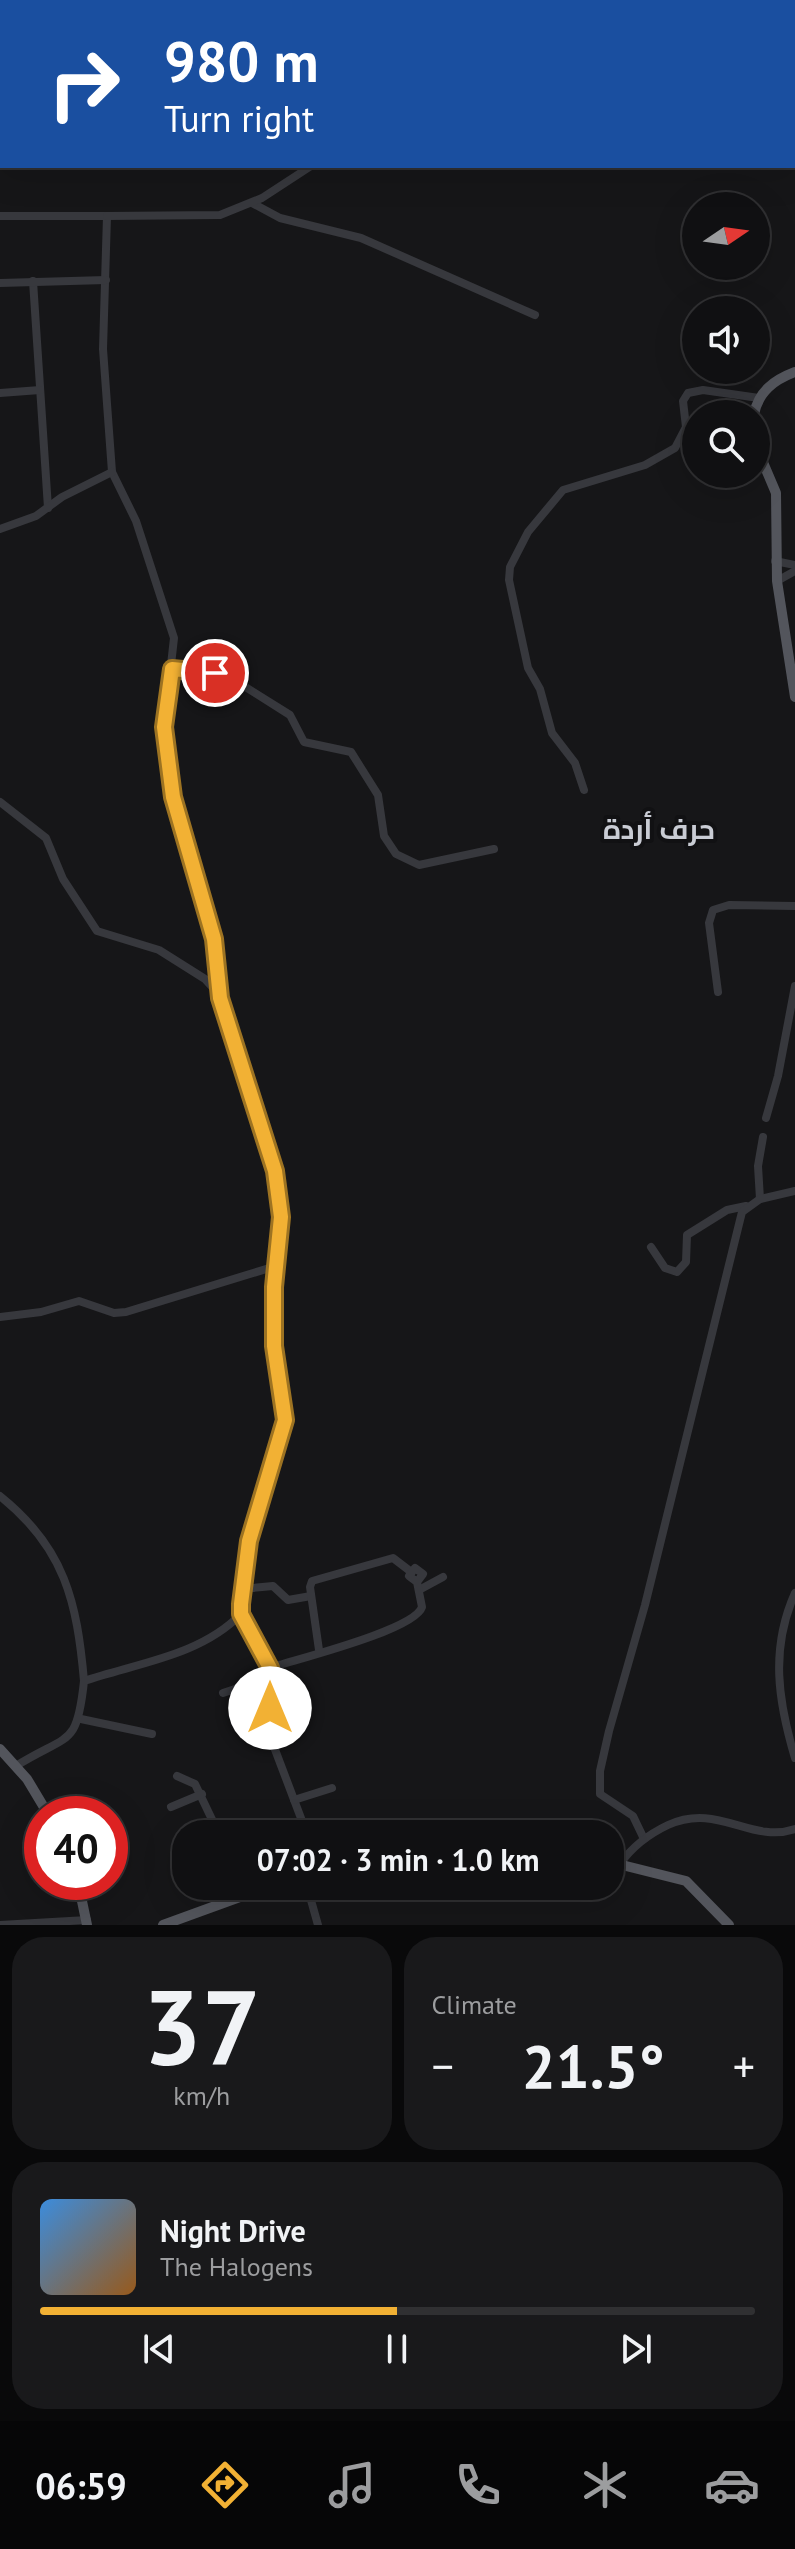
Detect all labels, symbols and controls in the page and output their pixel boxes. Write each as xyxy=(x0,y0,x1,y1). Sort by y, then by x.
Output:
text: 980 m xyxy=(164,25,319,97)
icon: right xyxy=(32,32,136,136)
text: Turn right xyxy=(164,95,314,142)
north arrow xyxy=(682,192,770,280)
map controls xyxy=(682,192,770,488)
button: sound xyxy=(682,296,770,384)
button: search xyxy=(682,400,770,488)
pin xyxy=(181,639,249,707)
icon: arrive xyxy=(193,651,237,695)
district label: حرف أردة xyxy=(603,810,715,847)
position arrow xyxy=(228,1666,312,1750)
speed limit sign: 40 xyxy=(24,1796,128,1900)
text: 07:02 · 3 min · 1.0 km xyxy=(257,1840,539,1879)
text: 37 xyxy=(143,1959,261,2094)
text: Climate xyxy=(432,1988,517,2021)
text: 21.5° xyxy=(522,2027,665,2105)
text: − xyxy=(432,2037,454,2094)
text: + xyxy=(733,2037,755,2094)
text: km/h xyxy=(173,2079,230,2112)
text: Night Drive xyxy=(160,2211,306,2250)
text: The Halogens xyxy=(160,2250,313,2283)
icon: previous xyxy=(137,2327,181,2371)
icon: pause xyxy=(375,2327,419,2371)
icon: next xyxy=(614,2327,658,2371)
icon: directions xyxy=(197,2457,253,2513)
icon: music xyxy=(324,2457,380,2513)
icon: phone xyxy=(450,2457,506,2513)
icon: climate xyxy=(577,2457,633,2513)
icon: car xyxy=(704,2457,760,2513)
text: 06:59 xyxy=(35,2462,127,2509)

